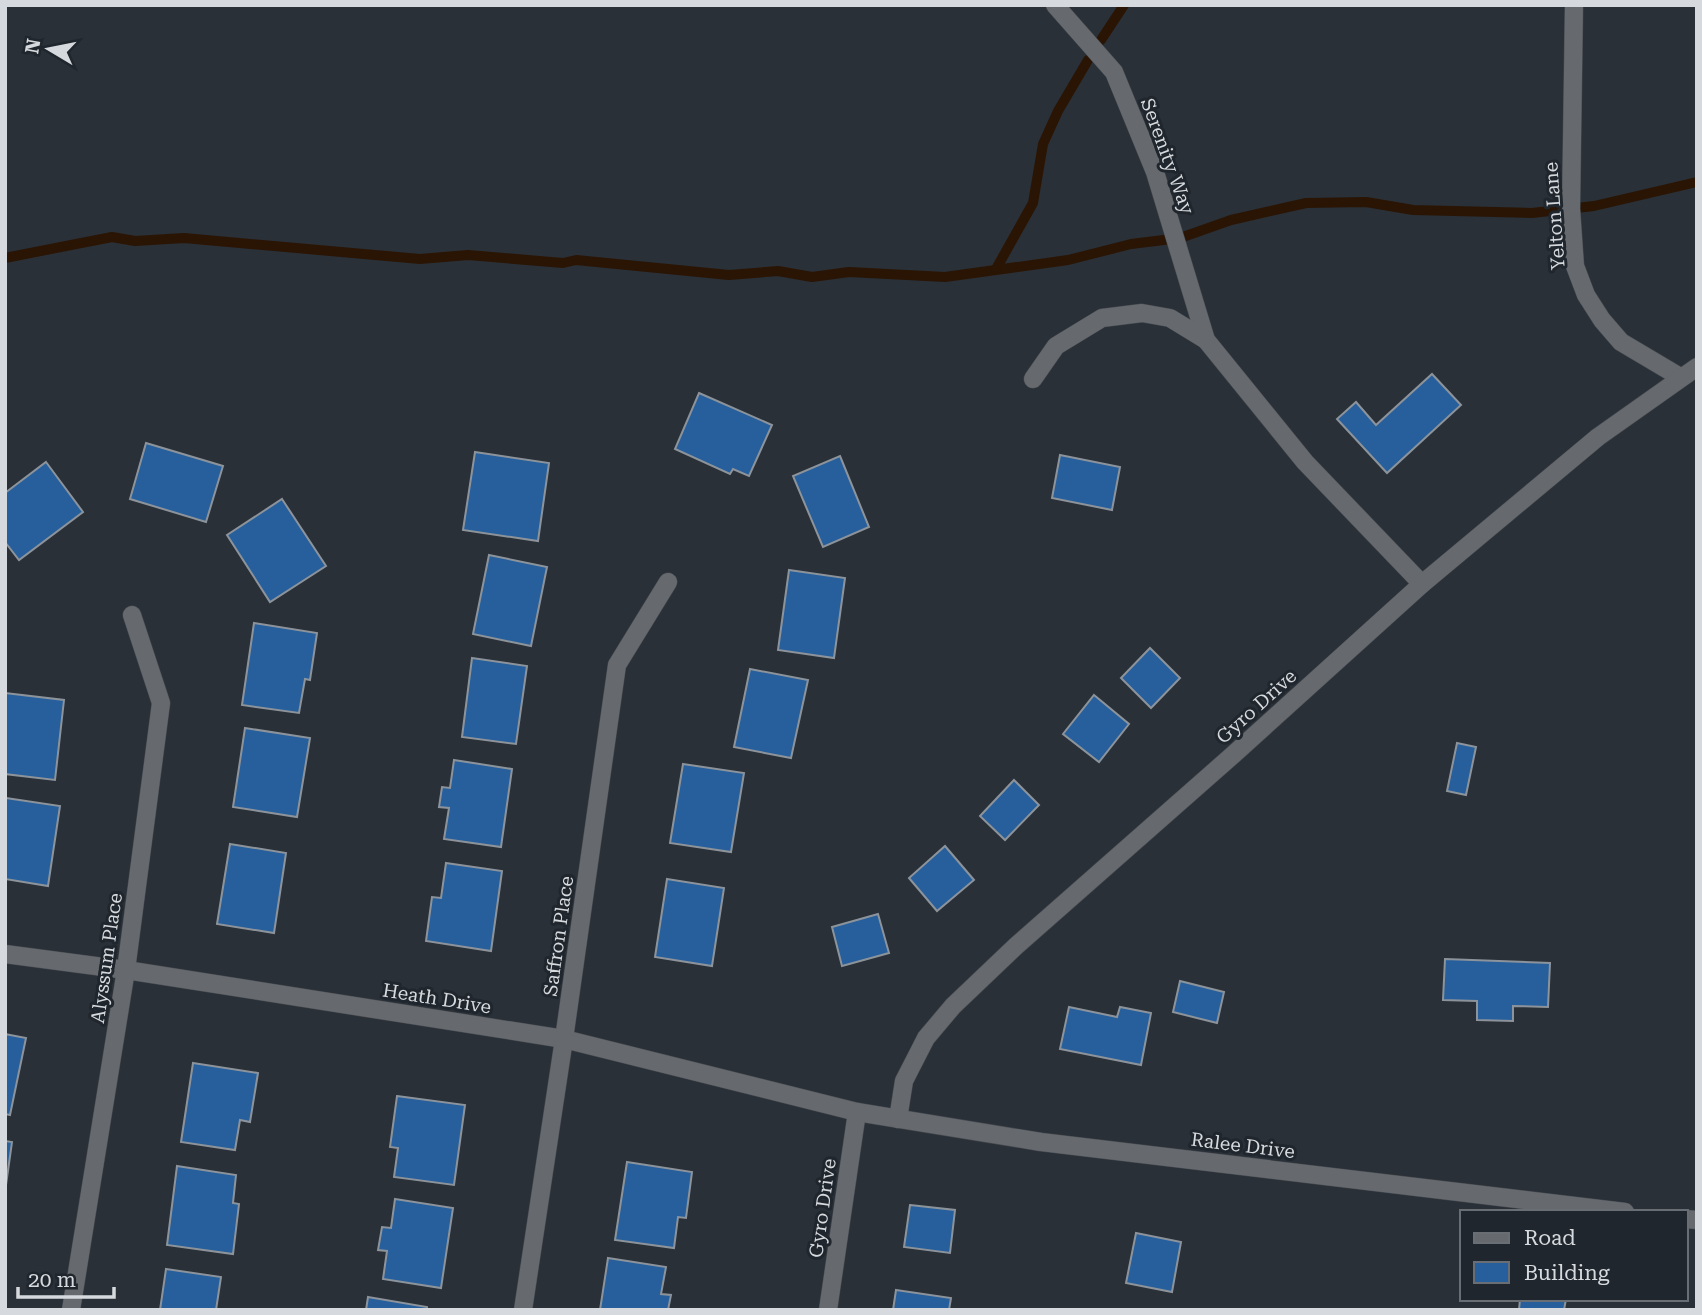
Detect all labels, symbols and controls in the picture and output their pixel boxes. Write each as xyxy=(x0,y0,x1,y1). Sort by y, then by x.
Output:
north arrow xyxy=(14,14,84,84)
text: N xyxy=(20,37,45,55)
street label: Serenity Way xyxy=(1136,95,1199,218)
street label: Yelton Lane xyxy=(1539,161,1570,271)
street label: Gyro Drive xyxy=(1211,664,1301,748)
street label: Saffron Place xyxy=(539,874,578,998)
street label: Alyssum Place xyxy=(86,891,127,1025)
street label: Heath Drive xyxy=(381,979,493,1018)
street label: Ralee Drive xyxy=(1190,1128,1296,1163)
street label: Gyro Drive xyxy=(804,1157,841,1259)
legend xyxy=(1460,1210,1688,1301)
text: Road xyxy=(1524,1226,1576,1250)
scale bar xyxy=(18,1256,114,1300)
text: Building xyxy=(1524,1261,1610,1285)
text: 20 m xyxy=(28,1268,76,1292)

